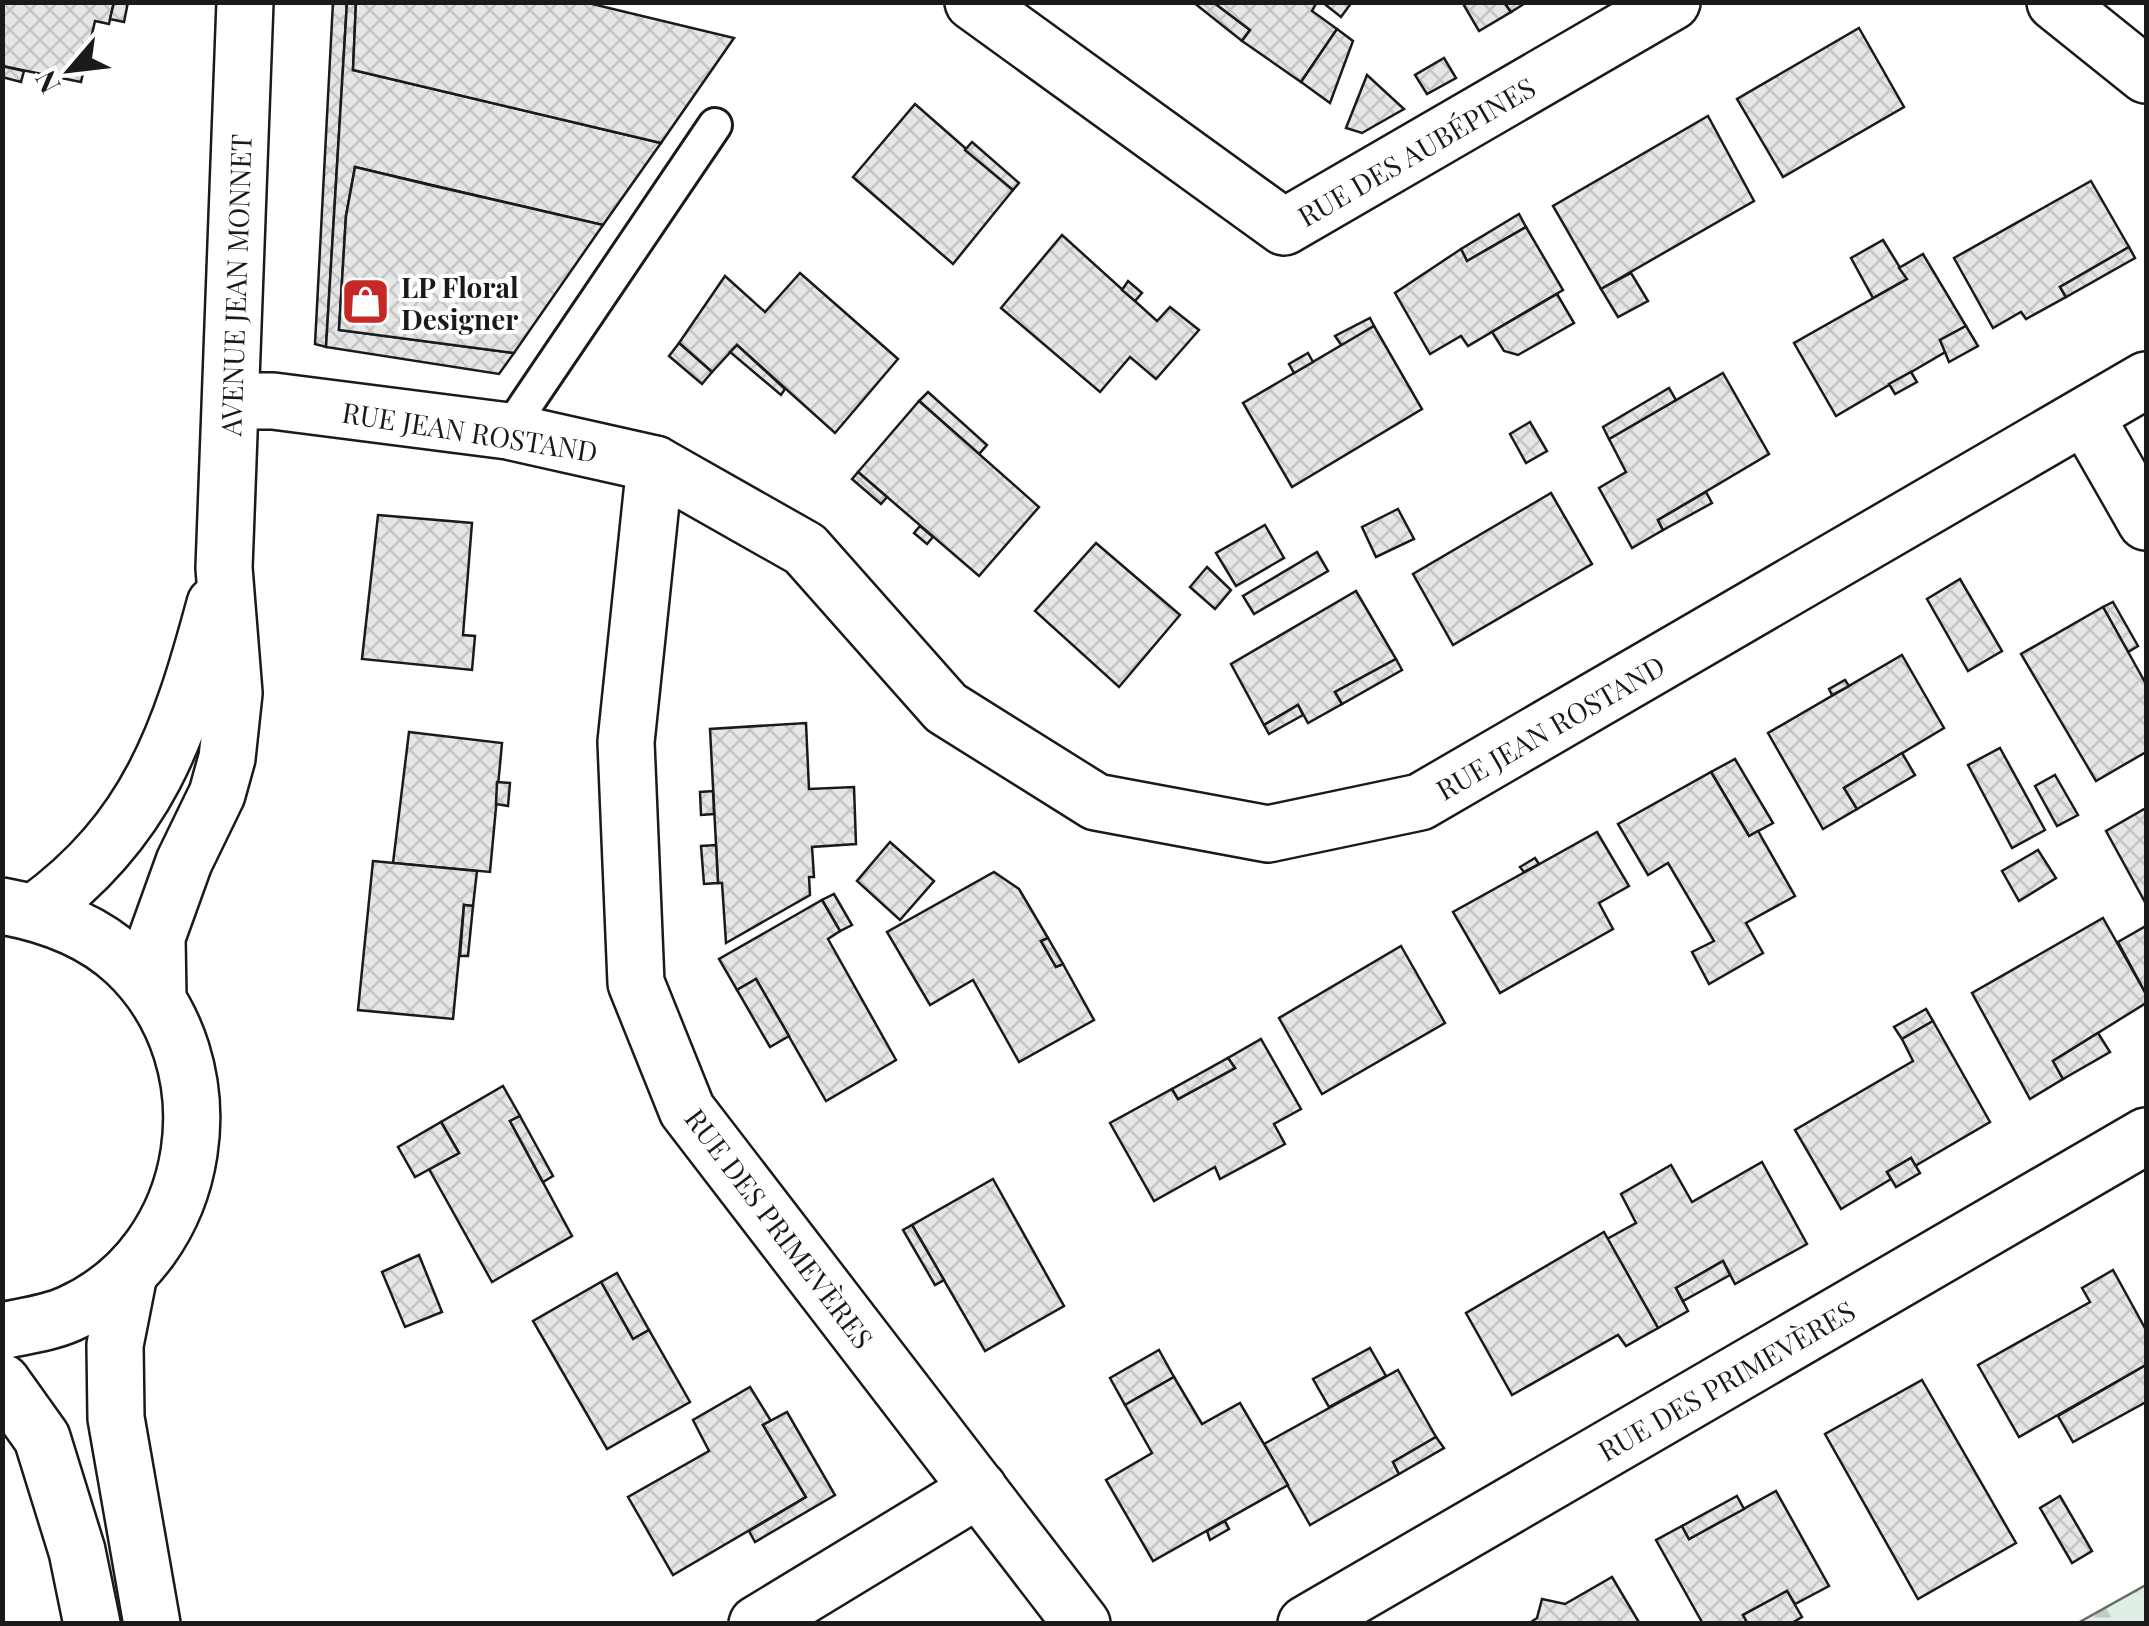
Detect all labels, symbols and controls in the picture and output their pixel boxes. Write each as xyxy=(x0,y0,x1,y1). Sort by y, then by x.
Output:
north arrow xyxy=(20,20,120,120)
text: N xyxy=(26,65,68,100)
street label: RUE DES AUBÉPINES xyxy=(1291,68,1541,234)
street label: AVENUE JEAN MONNET xyxy=(211,133,259,438)
place label: LP Floral Designer xyxy=(401,268,519,337)
shop icon: LP Floral Designer xyxy=(340,276,392,328)
street label: RUE JEAN ROSTAND xyxy=(340,393,600,469)
street label: RUE JEAN ROSTAND xyxy=(1429,646,1671,808)
street label: RUE DES PRIMEVÈRES xyxy=(678,1101,882,1355)
street label: RUE DES PRIMEVÈRES xyxy=(1591,1291,1861,1469)

